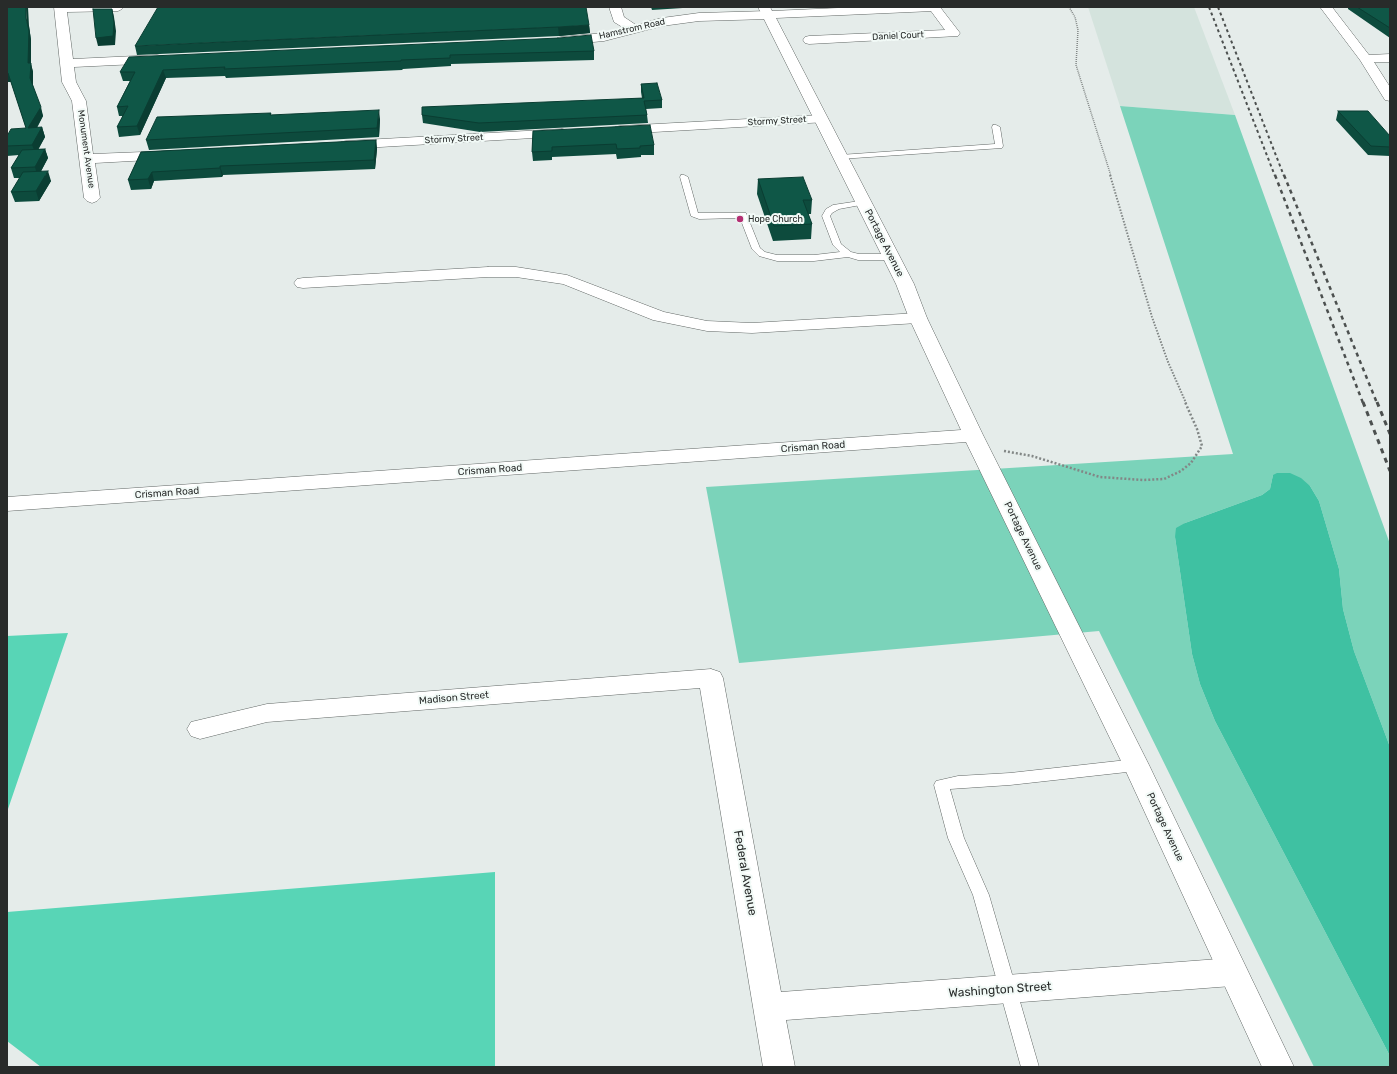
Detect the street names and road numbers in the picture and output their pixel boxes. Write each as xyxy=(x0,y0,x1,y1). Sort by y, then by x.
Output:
street label: Hamstrom Road xyxy=(598,16,666,42)
street label: Daniel Court xyxy=(872,29,924,43)
street label: Monument Avenue xyxy=(75,109,97,189)
street label: Stormy Street xyxy=(747,114,807,128)
street label: Stormy Street xyxy=(424,132,484,146)
street label: Portage Avenue xyxy=(862,207,906,279)
street label: Crisman Road xyxy=(780,439,846,455)
street label: Crisman Road xyxy=(457,462,523,478)
street label: Crisman Road xyxy=(134,485,200,501)
street label: Portage Avenue xyxy=(1001,500,1045,572)
street label: Madison Street xyxy=(419,689,489,707)
street label: Portage Avenue xyxy=(1144,791,1186,863)
street label: Federal Avenue xyxy=(730,829,760,917)
street label: Washington Street xyxy=(948,979,1052,1001)

